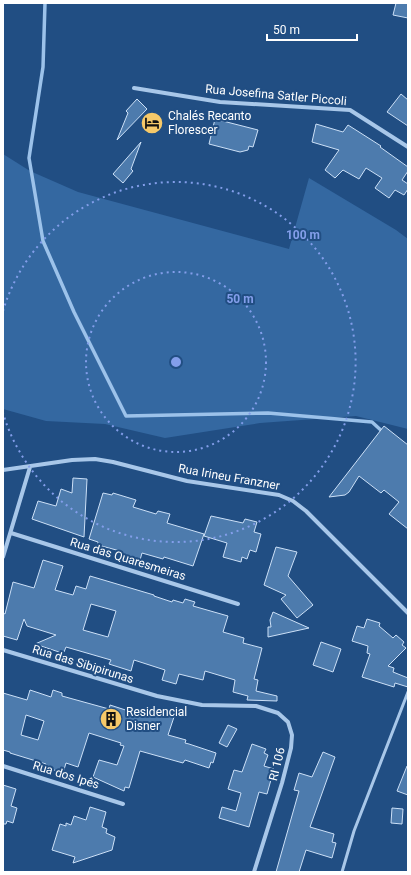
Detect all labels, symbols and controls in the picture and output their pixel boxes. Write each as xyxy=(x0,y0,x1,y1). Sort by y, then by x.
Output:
scale bar xyxy=(267,16,357,42)
text: 50 m xyxy=(273,23,300,37)
street label: Rua Josefina Satler Piccoli xyxy=(205,82,347,108)
place label: Chalés Recanto Florescer xyxy=(168,109,251,137)
hotel icon: Chalés Recanto Florescer xyxy=(139,110,165,136)
text: 100 m xyxy=(286,228,320,242)
text: 50 m xyxy=(226,292,254,306)
centre of rings xyxy=(169,355,183,369)
street label: Rua Irineu Franzner xyxy=(177,461,281,493)
street label: Rua das Quaresmeiras xyxy=(68,535,188,583)
street label: Rua das Sibipirunas xyxy=(31,642,135,686)
place label: Residencial Disner xyxy=(126,705,187,733)
building icon: Residencial Disner xyxy=(98,706,124,732)
street label: RI 106 xyxy=(266,746,288,782)
street label: Rua dos Ipês xyxy=(31,758,101,792)

